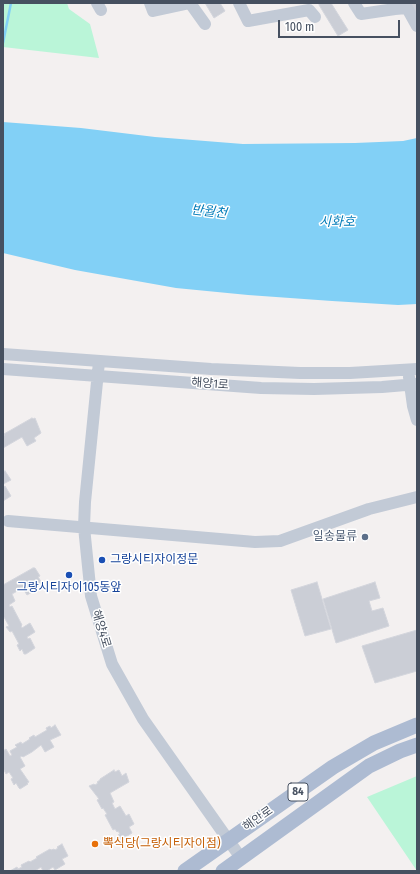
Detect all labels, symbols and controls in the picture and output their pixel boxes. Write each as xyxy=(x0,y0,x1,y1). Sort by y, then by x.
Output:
scale bar xyxy=(280,12,402,38)
text: 100 m xyxy=(285,20,314,34)
water label: 반월천 xyxy=(190,202,228,222)
water label: 시화호 xyxy=(319,214,355,230)
street label: 해양1로 xyxy=(191,375,229,393)
place label: 일송물류 xyxy=(313,530,357,544)
marker: 일송물류 xyxy=(360,532,370,542)
place label: 그랑시티자이정문 xyxy=(110,553,198,567)
marker: 그랑시티자이정문 xyxy=(97,555,107,565)
marker: 그랑시티자이105동앞 xyxy=(64,570,74,580)
place label: 그랑시티자이105동앞 xyxy=(17,581,121,595)
street label: 해양4로 xyxy=(88,608,114,650)
road number: 84 xyxy=(288,783,308,801)
street label: 해안로 xyxy=(240,804,276,834)
place label: 뽁식당(그랑시티자이점) xyxy=(103,837,220,851)
marker: 뽁식당(그랑시티자이점) xyxy=(90,839,100,849)

